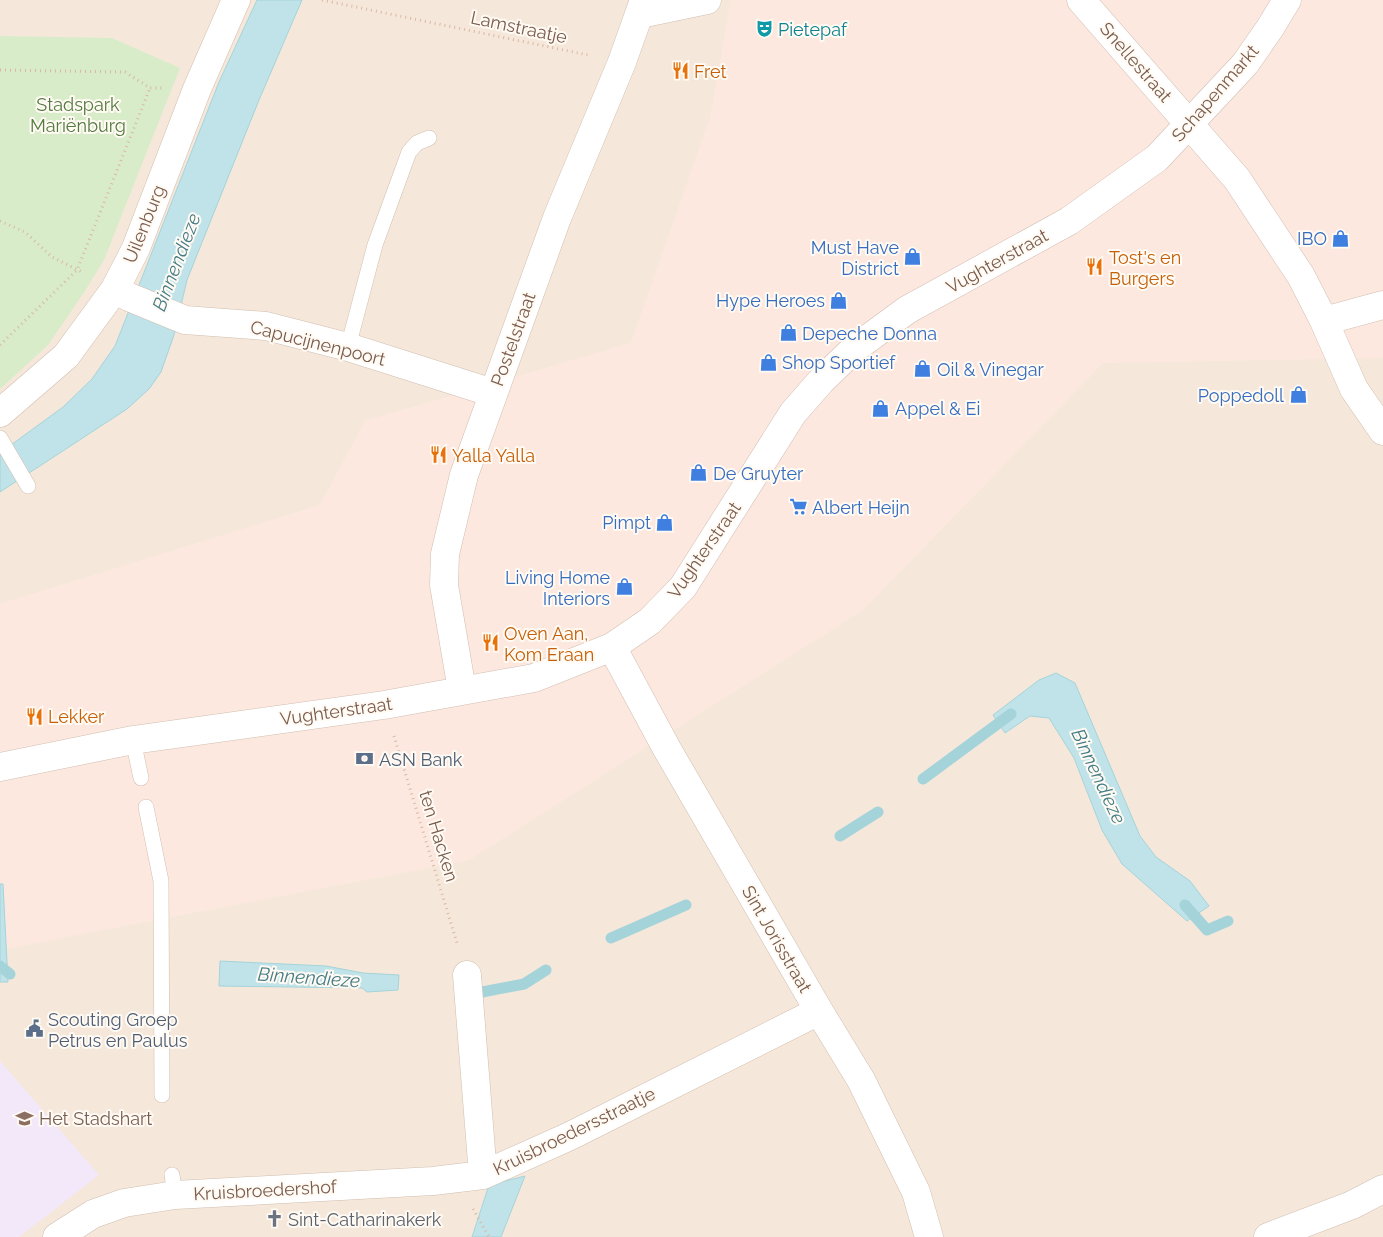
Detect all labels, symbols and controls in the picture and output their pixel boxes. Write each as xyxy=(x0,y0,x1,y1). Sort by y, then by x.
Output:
street label: Lamstraatje xyxy=(469,7,570,48)
street label: Snellestraat xyxy=(1096,18,1176,106)
theatre icon: Pietepaf xyxy=(754,19,774,39)
place label: Pietepaf xyxy=(778,19,848,40)
street label: Schapenmarkt xyxy=(1167,40,1263,146)
restaurant icon: Fret xyxy=(670,61,690,81)
place label: Fret xyxy=(694,61,726,82)
park label: Stadspark Mariënburg xyxy=(30,94,126,136)
street label: Uilenburg xyxy=(119,182,169,266)
water label: Binnendieze xyxy=(147,210,205,314)
street label: Vughterstraat xyxy=(942,224,1052,298)
place label: IBO xyxy=(1297,228,1327,249)
shop icon: IBO xyxy=(1331,228,1351,248)
place label: Must Have District xyxy=(811,237,899,279)
shop icon: Must Have District xyxy=(903,247,923,267)
place label: Tost's en Burgers xyxy=(1109,247,1181,289)
restaurant icon: Tost's en Burgers xyxy=(1085,257,1105,277)
street label: Postelstraat xyxy=(486,289,540,389)
place label: Hype Heroes xyxy=(716,290,825,311)
shop icon: Hype Heroes xyxy=(829,290,849,310)
street label: Capucijnenpoort xyxy=(248,316,388,370)
shop icon: Depeche Donna xyxy=(778,323,798,343)
place label: Depeche Donna xyxy=(802,323,937,344)
shop icon: Shop Sportief xyxy=(758,352,778,372)
place label: Shop Sportief xyxy=(782,352,896,373)
shop icon: Oil & Vinegar xyxy=(913,359,933,379)
place label: Oil & Vinegar xyxy=(937,359,1045,380)
place label: Poppedoll xyxy=(1198,385,1284,406)
shop icon: Poppedoll xyxy=(1288,385,1308,405)
shop icon: Appel & Ei xyxy=(871,398,891,418)
place label: Appel & Ei xyxy=(895,398,980,419)
restaurant icon: Yalla Yalla xyxy=(428,445,448,465)
place label: Yalla Yalla xyxy=(452,445,535,466)
shop icon: De Gruyter xyxy=(689,463,709,483)
place label: De Gruyter xyxy=(713,463,804,484)
supermarket icon: Albert Heijn xyxy=(788,497,808,517)
place label: Albert Heijn xyxy=(812,497,910,518)
street label: Vughterstraat xyxy=(663,498,745,602)
place label: Pimpt xyxy=(602,512,651,533)
shop icon: Pimpt xyxy=(655,512,675,532)
place label: Living Home Interiors xyxy=(505,567,610,609)
shop icon: Living Home Interiors xyxy=(614,577,634,597)
place label: Oven Aan, Kom Eraan xyxy=(504,623,594,665)
restaurant icon: Oven Aan, Kom Eraan xyxy=(480,633,500,653)
street label: Vughterstraat xyxy=(279,693,393,729)
restaurant icon: Lekker xyxy=(24,706,44,726)
place label: Lekker xyxy=(48,706,105,727)
water label: Binnendieze xyxy=(1067,725,1131,827)
bank icon: ASN Bank xyxy=(355,749,375,769)
place label: ASN Bank xyxy=(379,749,463,770)
street label: ten Hacken xyxy=(415,788,463,884)
street label: Sint Jorisstraat xyxy=(738,882,816,996)
water label: Binnendieze xyxy=(257,962,361,992)
place label: Scouting Groep Petrus en Paulus xyxy=(48,1009,188,1051)
public building icon: Scouting Groep Petrus en Paulus xyxy=(24,1019,44,1039)
street label: Kruisbroedersstraatje xyxy=(490,1082,659,1179)
school or university icon: Het Stadshart xyxy=(15,1108,35,1128)
place label: Het Stadshart xyxy=(39,1108,152,1129)
street label: Kruisbroedershof xyxy=(193,1176,338,1204)
church icon: Sint-Catharinakerk xyxy=(264,1209,284,1229)
place label: Sint-Catharinakerk xyxy=(288,1209,442,1230)

